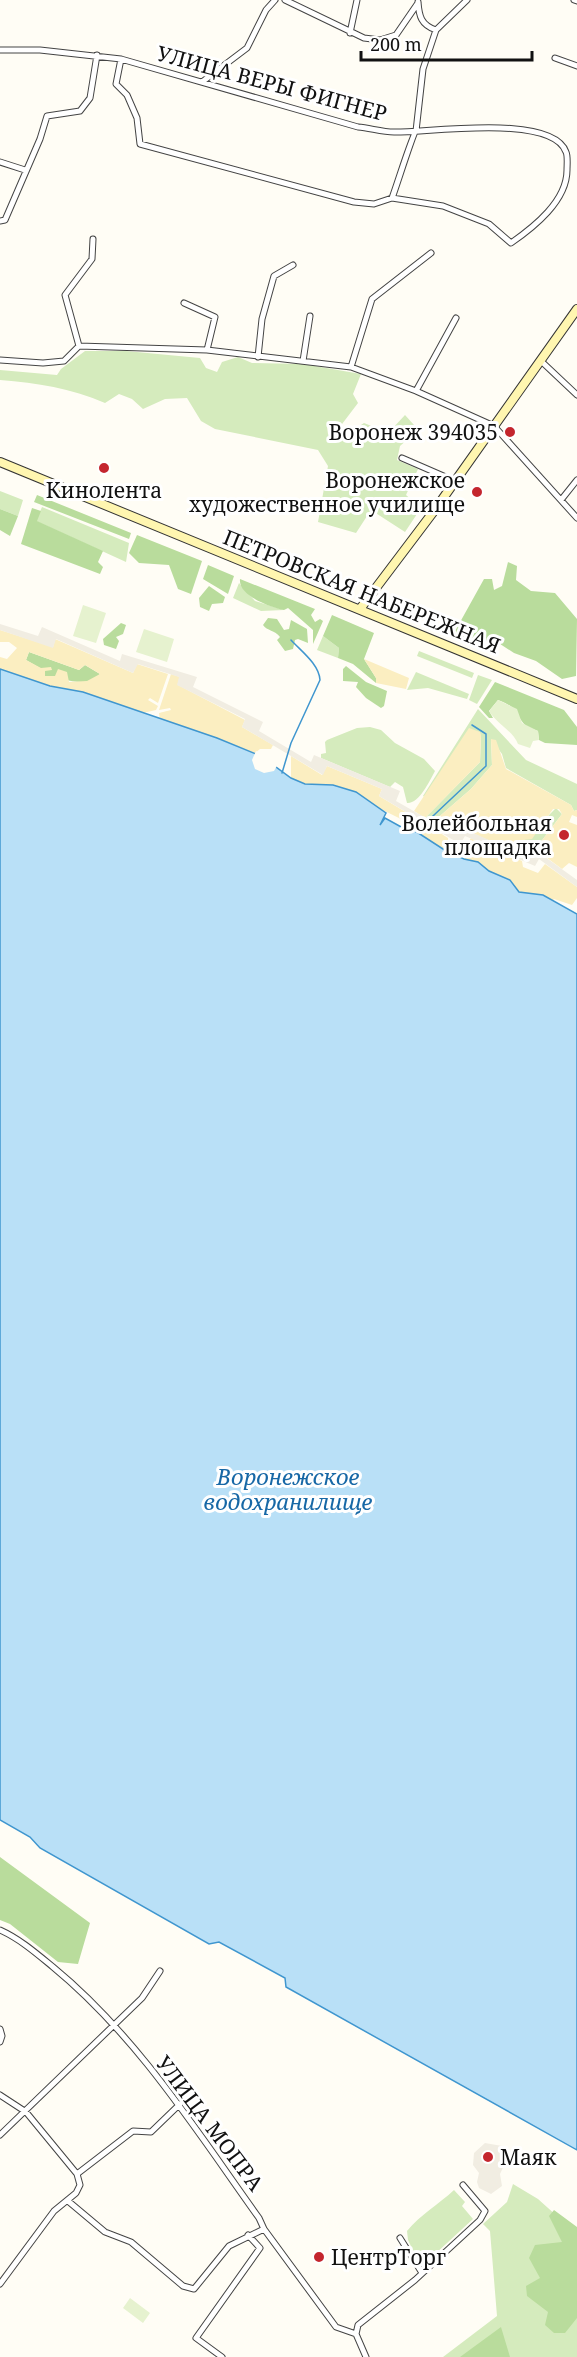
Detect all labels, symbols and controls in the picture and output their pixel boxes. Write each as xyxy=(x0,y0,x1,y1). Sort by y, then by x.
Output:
scale bar xyxy=(361,24,532,62)
text: 200 m xyxy=(370,32,422,56)
street label: УЛИЦА ВЕРЫ ФИГНЕР xyxy=(154,39,390,127)
place label: Воронеж 394035 xyxy=(329,418,498,446)
marker: Воронеж 394035 xyxy=(503,425,517,439)
marker: Кинолента xyxy=(97,461,111,475)
place label: Воронежское художественное училище xyxy=(189,466,465,518)
place label: Кинолента xyxy=(46,476,162,504)
marker: Воронежское художественное училище xyxy=(470,485,484,499)
street label: ПЕТРОВСКАЯ НАБЕРЕЖНАЯ xyxy=(219,522,505,660)
place label: Волейбольная площадка xyxy=(401,809,552,861)
marker: Волейбольная площадка xyxy=(557,828,571,842)
water label: Воронежское водохранилище xyxy=(204,1461,373,1516)
street label: УЛИЦА МОПРА xyxy=(150,2050,270,2196)
place label: Маяк xyxy=(500,2143,557,2171)
marker: Маяк xyxy=(481,2150,495,2164)
place label: ЦентрТорг xyxy=(331,2243,446,2271)
marker: ЦентрТорг xyxy=(312,2250,326,2264)

